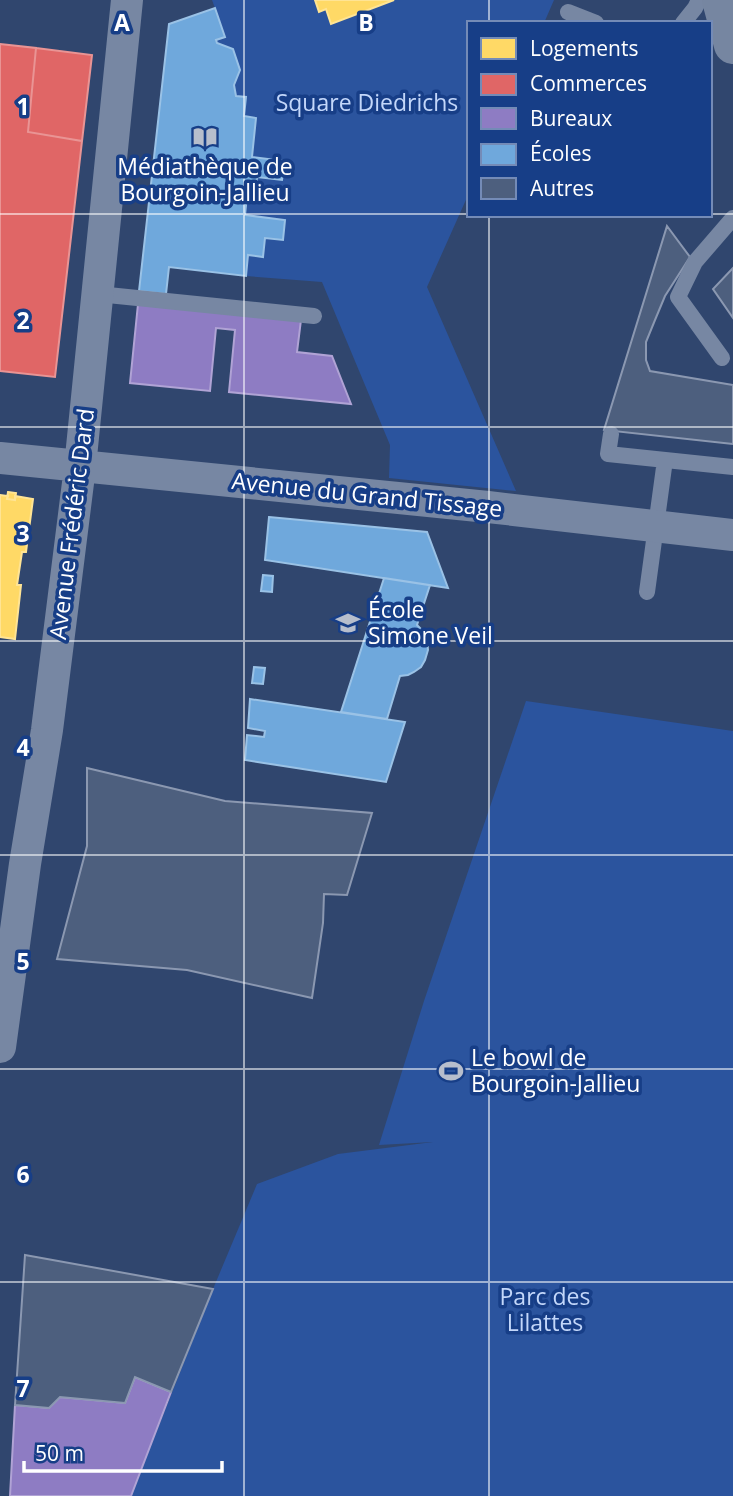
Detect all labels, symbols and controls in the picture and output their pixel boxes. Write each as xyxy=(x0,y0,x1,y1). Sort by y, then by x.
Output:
text: A xyxy=(114,6,130,38)
text: B xyxy=(358,6,374,38)
legend xyxy=(467,21,712,217)
text: Logements xyxy=(530,34,638,62)
text: Commerces xyxy=(530,69,647,97)
park label: Square Diedrichs xyxy=(276,86,458,118)
text: 1 xyxy=(16,90,30,122)
text: Bureaux xyxy=(530,104,612,132)
library icon: Médiathèque de Bourgoin-Jallieu xyxy=(191,123,219,151)
text: Écoles xyxy=(530,139,591,167)
place label: Médiathèque de Bourgoin-Jallieu xyxy=(117,150,293,208)
text: Autres xyxy=(530,174,594,202)
text: 2 xyxy=(16,304,30,336)
street label: Avenue Frédéric Dard xyxy=(41,407,101,641)
street label: Avenue du Grand Tissage xyxy=(230,464,504,524)
text: 3 xyxy=(16,517,30,549)
place label: École Simone Veil xyxy=(368,593,493,651)
school or university icon: École Simone Veil xyxy=(334,609,362,637)
text: 4 xyxy=(16,731,30,763)
text: 5 xyxy=(16,945,30,977)
place label: Le bowl de Bourgoin-Jallieu xyxy=(471,1041,640,1099)
sports icon: Le bowl de Bourgoin-Jallieu xyxy=(437,1057,465,1085)
text: 6 xyxy=(16,1158,30,1190)
park label: Parc des Lilattes xyxy=(500,1280,590,1338)
text: 7 xyxy=(16,1372,30,1404)
scale bar xyxy=(24,1430,222,1474)
text: 50 m xyxy=(35,1439,84,1467)

